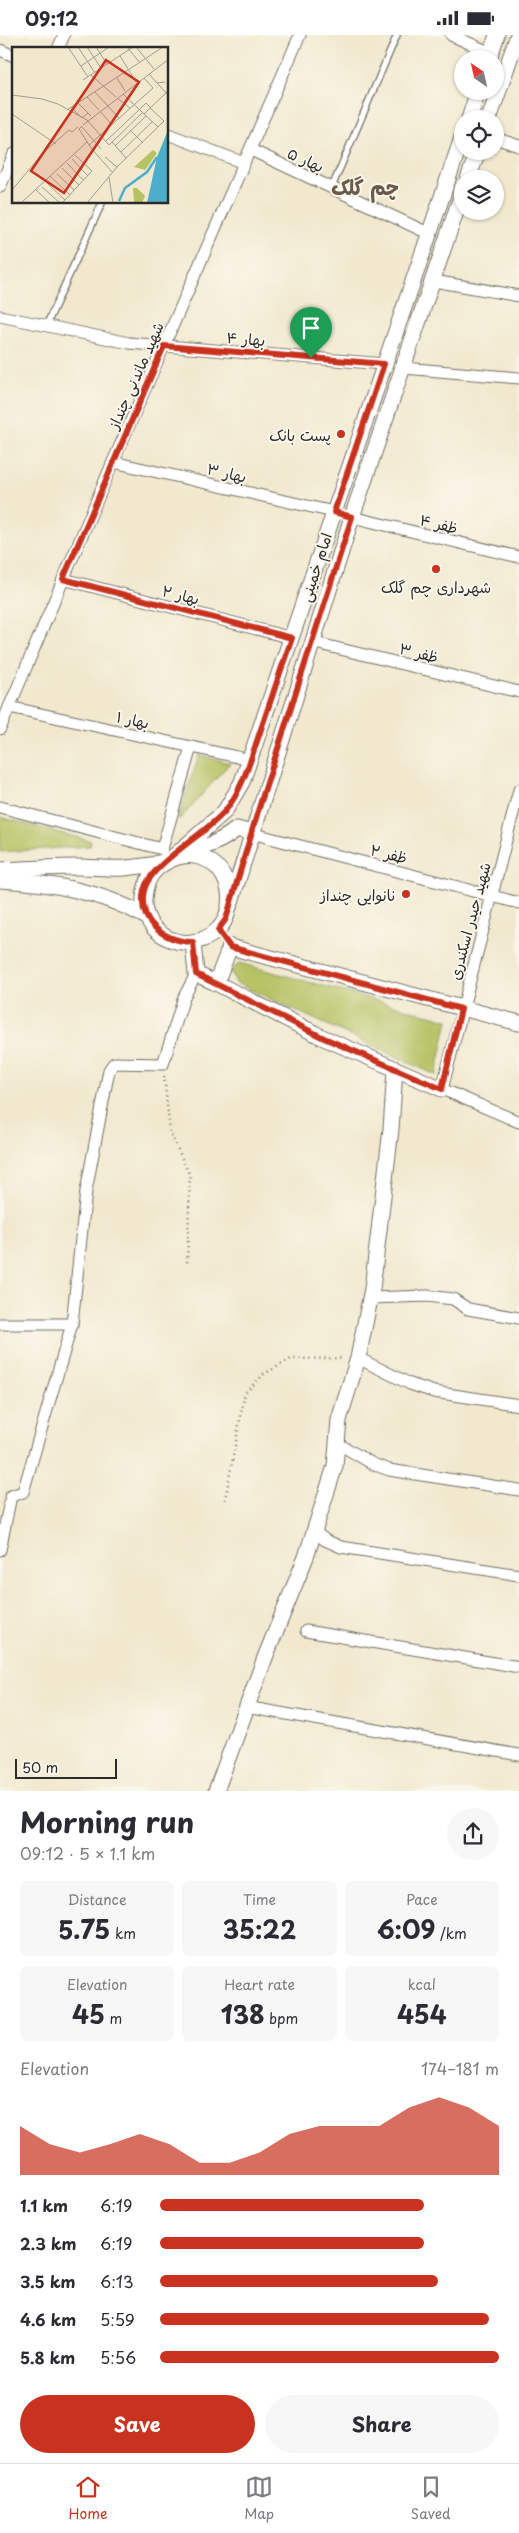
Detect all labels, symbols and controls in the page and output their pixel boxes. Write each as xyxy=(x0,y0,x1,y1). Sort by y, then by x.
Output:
text: 09:12 xyxy=(25,4,78,32)
inset map xyxy=(12,47,169,204)
north arrow xyxy=(454,50,504,100)
map controls xyxy=(454,50,504,220)
button: locate xyxy=(454,110,504,160)
street label: بهار ۵ xyxy=(284,141,328,177)
button: layers xyxy=(454,170,504,220)
district label: چم گلک xyxy=(331,172,399,203)
pin xyxy=(290,307,332,358)
icon: arrive xyxy=(297,314,325,342)
street label: شهید ماندنی چنداز xyxy=(101,318,169,433)
street label: بهار ۴ xyxy=(226,325,266,351)
place label: پست بانک xyxy=(269,423,331,446)
marker: پست بانک xyxy=(335,428,347,440)
street label: بهار ۳ xyxy=(205,456,249,488)
street label: ظفر ۴ xyxy=(418,507,460,539)
street label: امام خمینی xyxy=(293,529,338,605)
marker: شهرداری چم گلک xyxy=(430,563,442,575)
place label: شهرداری چم گلک xyxy=(381,575,491,600)
street label: بهار ۲ xyxy=(160,578,202,610)
street label: ظفر ۳ xyxy=(397,636,441,668)
street label: بهار ۱ xyxy=(114,704,152,734)
street label: ظفر ۲ xyxy=(368,837,410,869)
street label: شهید حیدر اسکندری xyxy=(442,860,496,982)
place label: نانوایی چنداز xyxy=(319,883,396,906)
marker: نانوایی چنداز xyxy=(400,888,412,900)
scale bar xyxy=(15,1755,118,1779)
text: 50 m xyxy=(22,1757,58,1778)
text: Morning run xyxy=(20,1800,194,1843)
button: share xyxy=(447,1808,499,1860)
text: 09:12 · 5 × 1.1 km xyxy=(20,1841,155,1865)
text: Distance xyxy=(68,1889,127,1910)
text: Time xyxy=(243,1889,276,1910)
text: Pace xyxy=(406,1889,438,1910)
text: 5.75 xyxy=(58,1910,110,1948)
text: 35:22 xyxy=(223,1910,296,1948)
text: 6:09 xyxy=(377,1910,435,1948)
text: km xyxy=(110,1923,136,1944)
text: /km xyxy=(435,1923,467,1944)
text: Elevation xyxy=(67,1974,127,1995)
text: Heart rate xyxy=(224,1974,295,1995)
text: kcal xyxy=(408,1974,436,1995)
text: 45 xyxy=(72,1995,105,2033)
text: 138 xyxy=(221,1995,265,2033)
text: 454 xyxy=(397,1995,447,2033)
text: m xyxy=(105,2008,122,2029)
text: bpm xyxy=(265,2008,298,2029)
text: Elevation xyxy=(20,2056,89,2080)
text: 174–181 m xyxy=(421,2056,499,2080)
text: 1.1 km xyxy=(20,2193,68,2217)
text: 6:19 xyxy=(100,2193,132,2217)
text: 2.3 km xyxy=(20,2231,76,2255)
text: 6:19 xyxy=(100,2231,132,2255)
text: 3.5 km xyxy=(20,2269,75,2293)
text: 6:13 xyxy=(100,2269,134,2293)
text: 4.6 km xyxy=(20,2307,76,2331)
text: 5:59 xyxy=(100,2307,135,2331)
text: 5.8 km xyxy=(20,2345,75,2369)
text: 5:56 xyxy=(100,2345,136,2369)
button: Save xyxy=(20,2395,255,2453)
button: Share xyxy=(265,2395,499,2453)
tab: Home xyxy=(68,2473,107,2524)
tab: Map xyxy=(244,2473,274,2524)
tab: Saved xyxy=(411,2473,451,2524)

